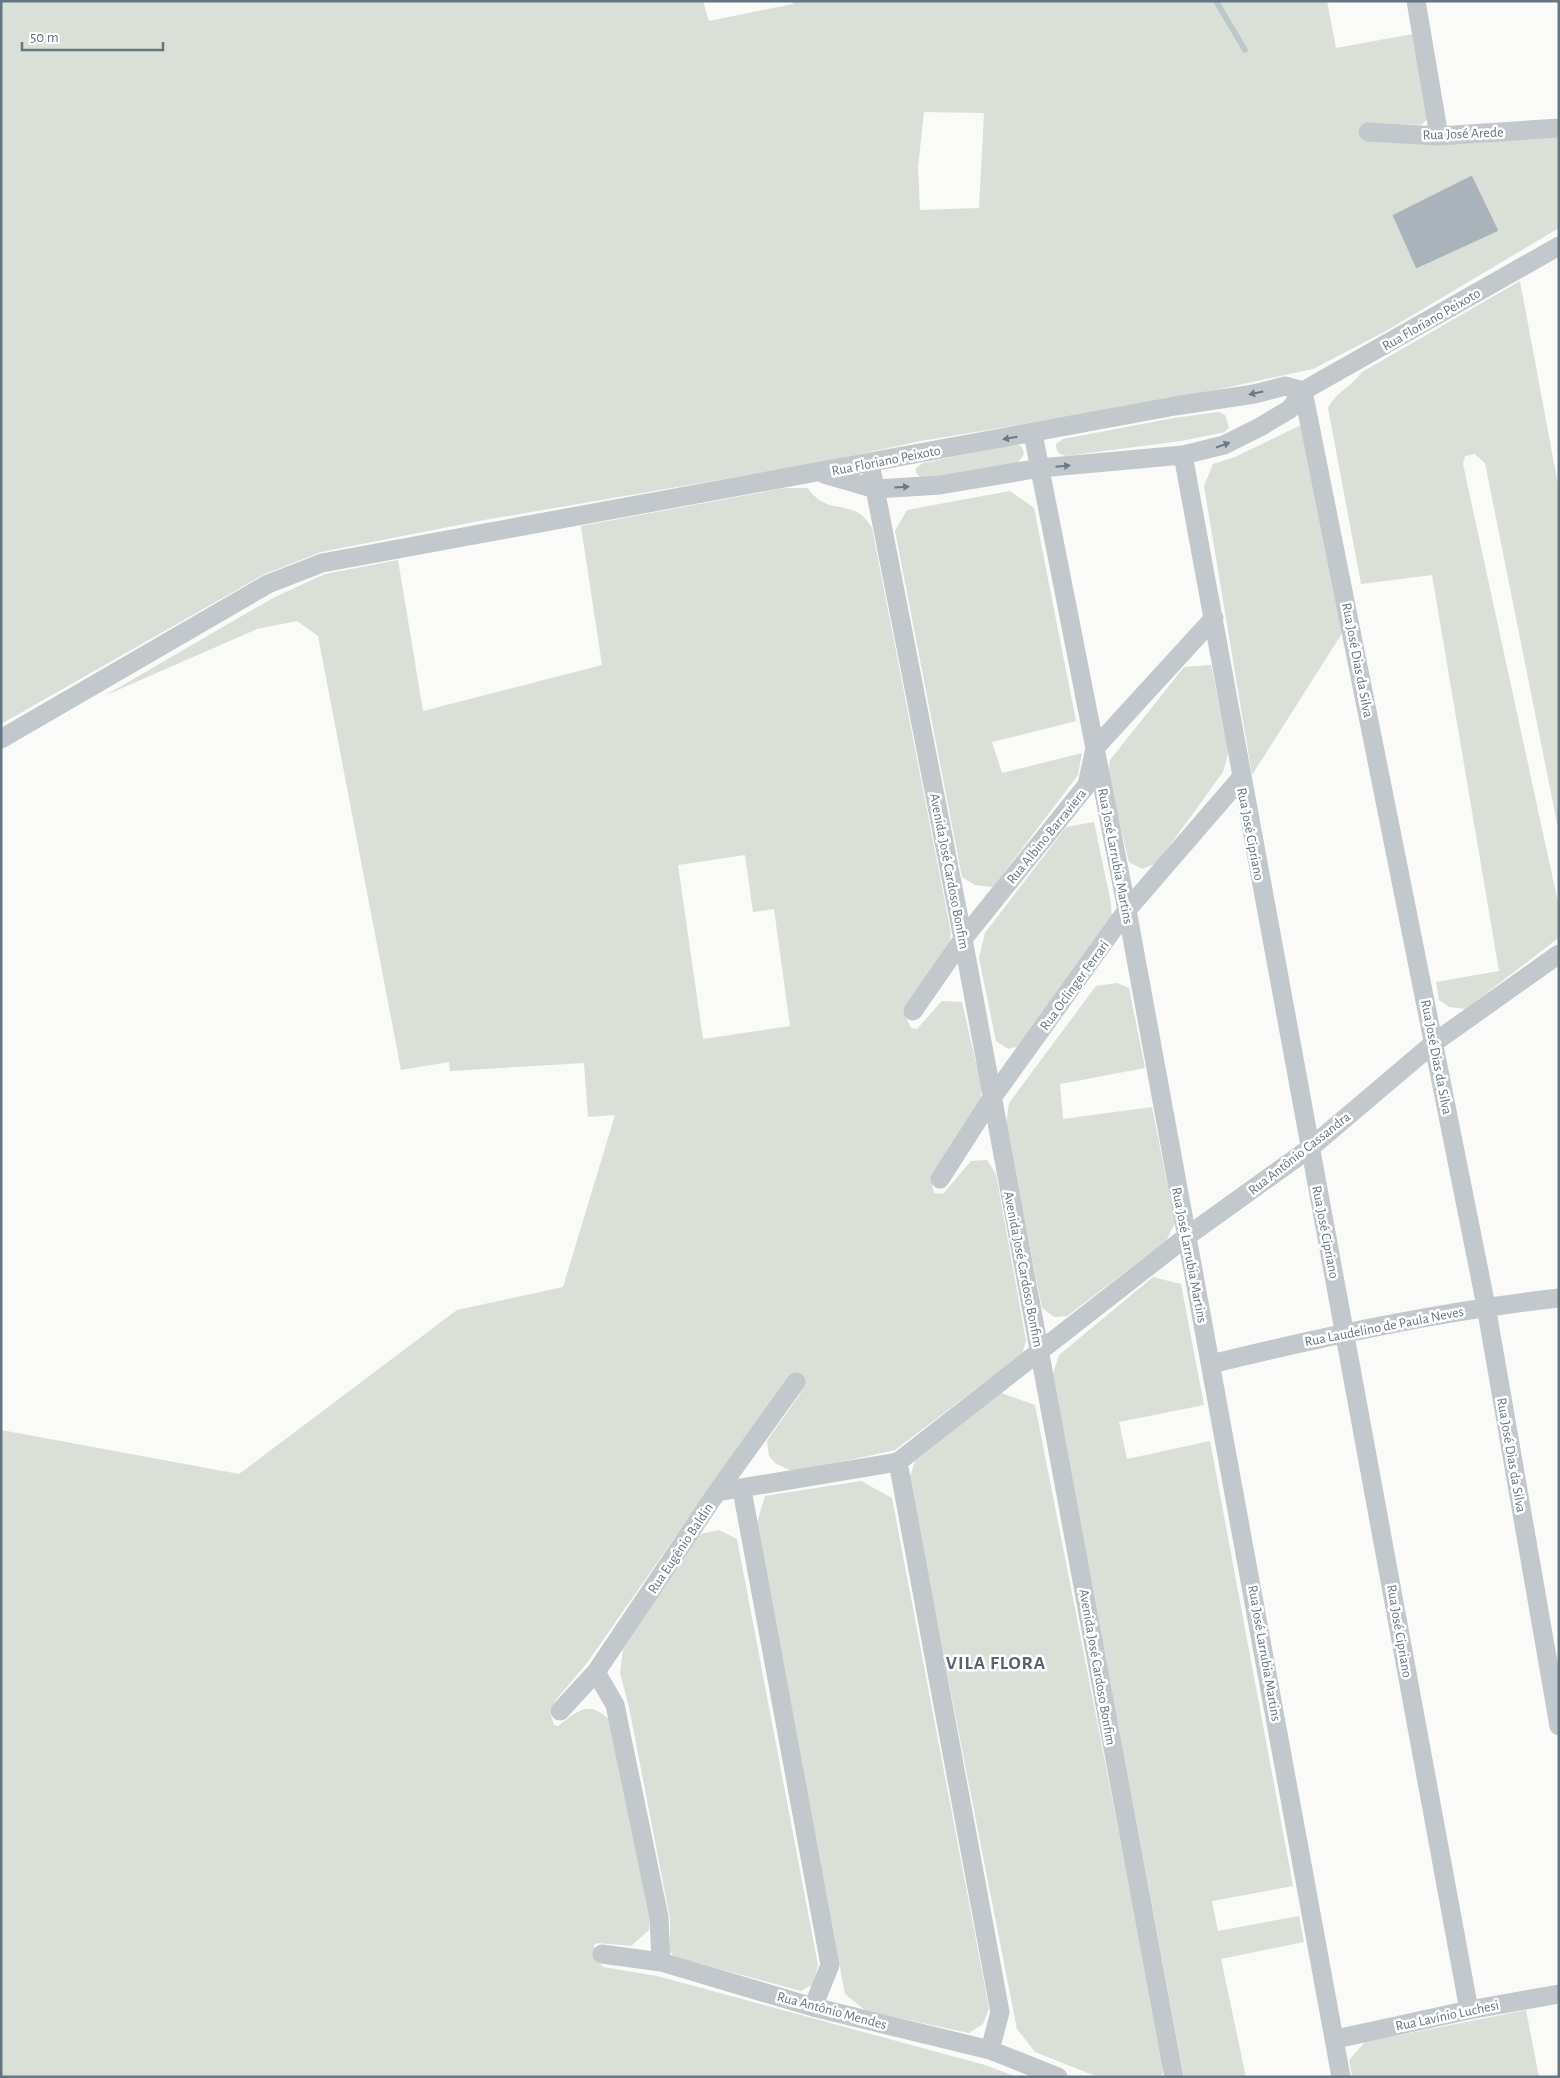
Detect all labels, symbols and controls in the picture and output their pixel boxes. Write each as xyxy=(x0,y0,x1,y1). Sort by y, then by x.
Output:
scale bar xyxy=(22,20,164,52)
text: 50 m xyxy=(30,30,59,45)
street label: Rua José Arede xyxy=(1422,126,1504,142)
street label: Rua Floriano Peixoto xyxy=(1380,286,1483,354)
one-way arrow xyxy=(1249,389,1264,397)
one-way arrow xyxy=(1002,434,1018,442)
one-way arrow xyxy=(1216,440,1231,448)
street label: Rua Floriano Peixoto xyxy=(831,444,942,478)
one-way arrow xyxy=(1055,462,1071,470)
one-way arrow xyxy=(894,483,910,491)
street label: Rua José Dias da Silva xyxy=(1339,602,1375,719)
street label: Rua Albino Barraviera xyxy=(1004,786,1090,887)
street label: Rua José Larrubia Martins xyxy=(1095,787,1135,925)
street label: Rua José Cipriano xyxy=(1234,787,1266,882)
street label: Avenida José Cardoso Bonfim xyxy=(927,792,971,950)
street label: Rua Oclinger Ferrari xyxy=(1038,938,1112,1033)
street label: Rua José Dias da Silva xyxy=(1418,999,1454,1116)
street label: Rua Antônio Cassandra xyxy=(1246,1109,1354,1198)
street label: Rua José Cipriano xyxy=(1309,1185,1341,1280)
street label: Rua José Larrubia Martins xyxy=(1169,1186,1209,1324)
street label: Avenida José Cardoso Bonfim xyxy=(1001,1190,1045,1348)
street label: Rua Laudelino de Paula Neves xyxy=(1304,1305,1465,1349)
street label: Rua José Dias da Silva xyxy=(1494,1397,1528,1514)
street label: Rua Eugênio Baldin xyxy=(646,1501,716,1596)
street label: Rua José Larrubia Martins xyxy=(1245,1584,1283,1722)
street label: Rua José Cipriano xyxy=(1384,1584,1414,1679)
street label: Avenida José Cardoso Bonfim xyxy=(1076,1588,1118,1746)
district label: VILA FLORA xyxy=(946,1654,1046,1673)
street label: Rua Antônio Mendes xyxy=(775,1990,888,2032)
street label: Rua Lavínio Luchesi xyxy=(1394,1998,1500,2034)

